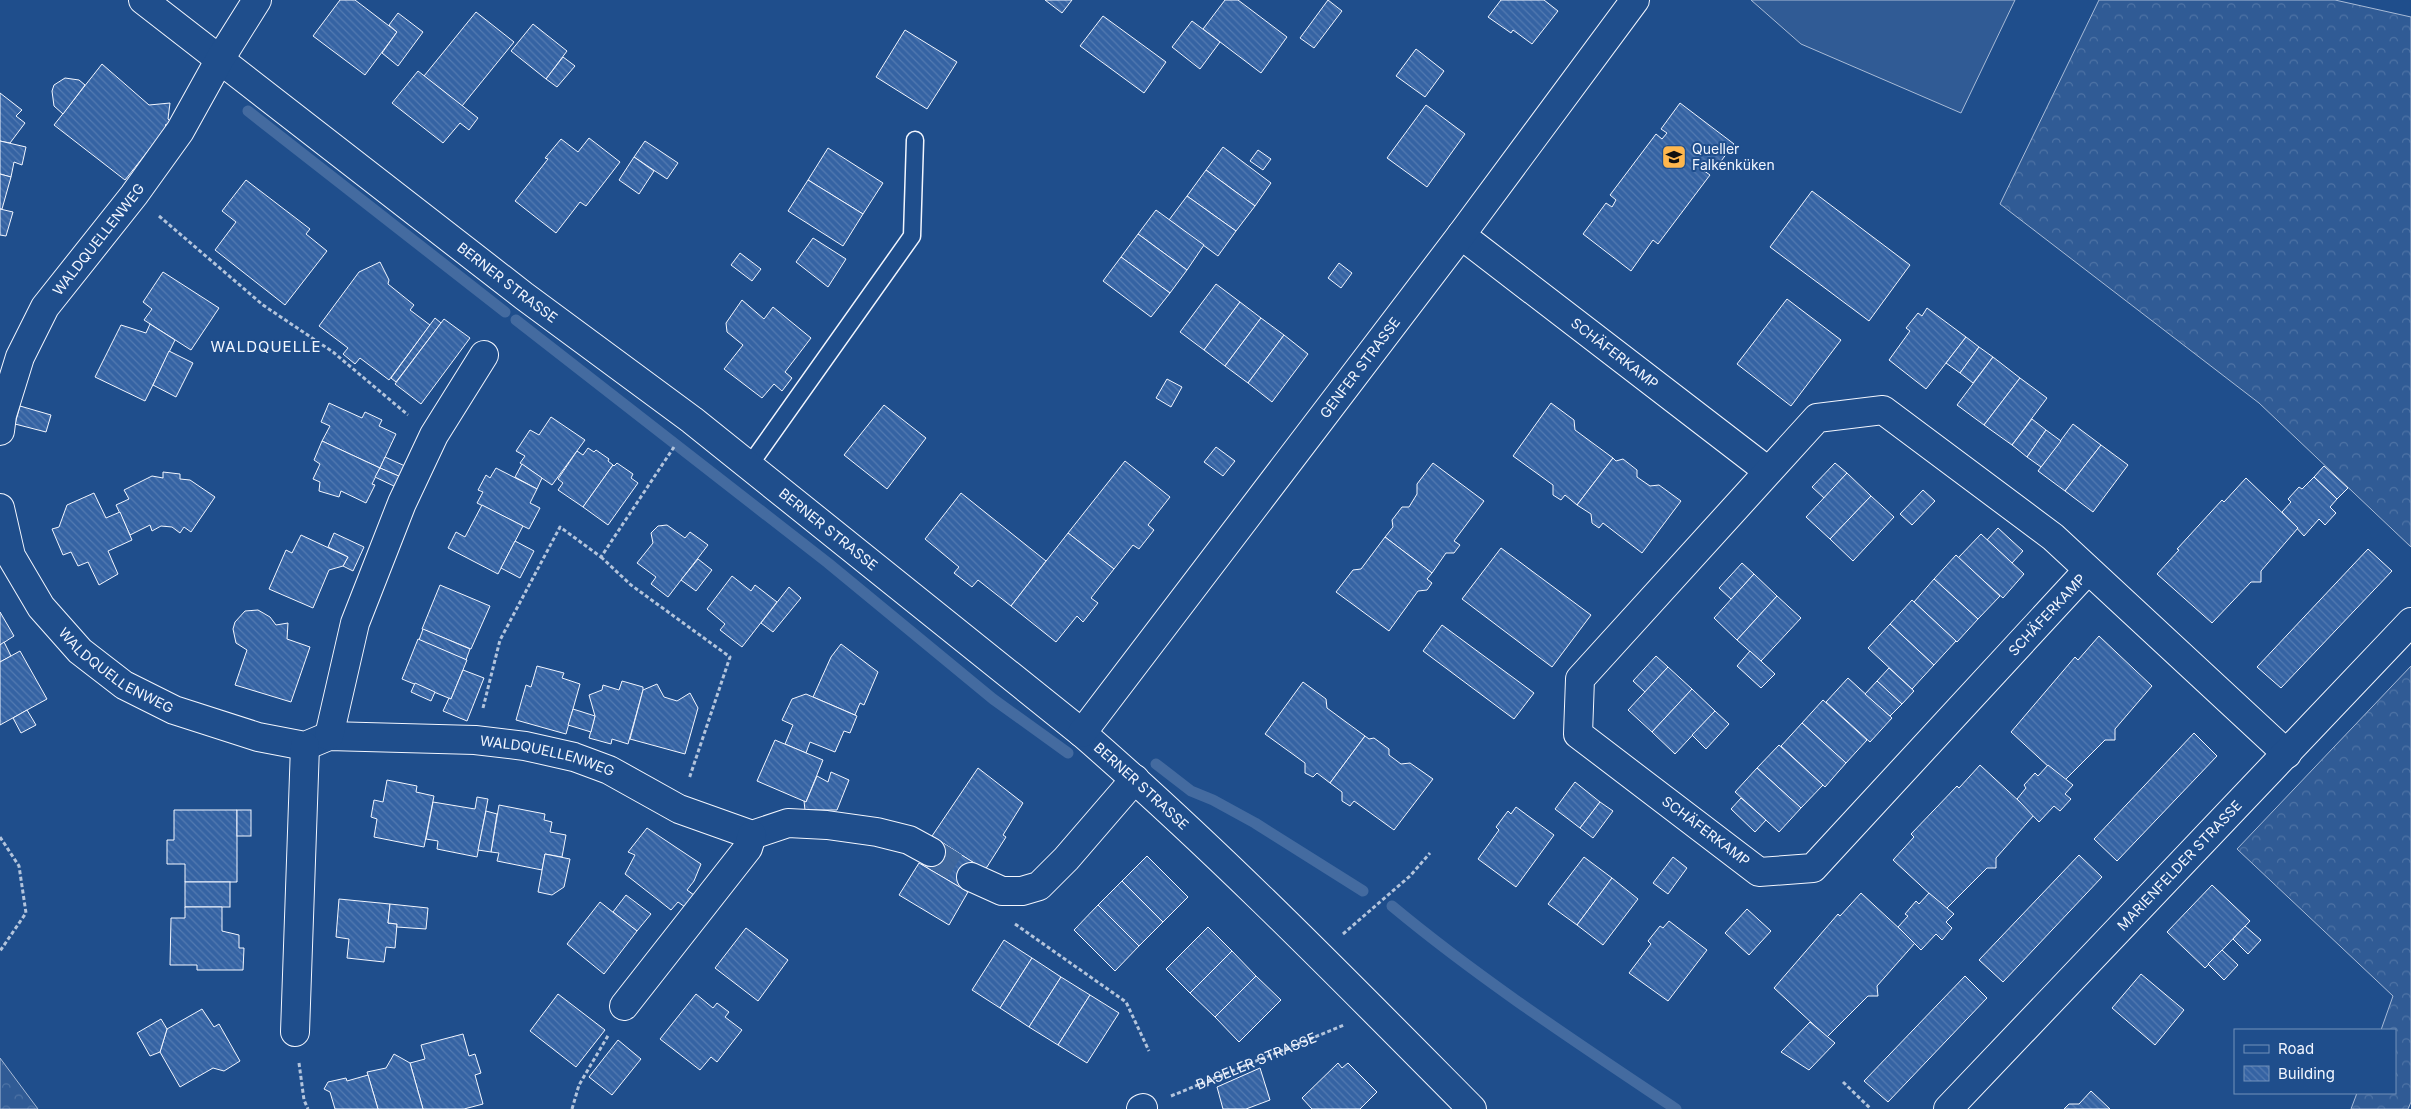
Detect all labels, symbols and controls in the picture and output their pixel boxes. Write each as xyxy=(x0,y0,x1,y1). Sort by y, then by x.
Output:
place label: Queller Falkenküken xyxy=(1692,140,1775,173)
school or university icon: Queller Falkenküken xyxy=(1661,144,1687,170)
street label: WALDQUELLENWEG xyxy=(49,180,148,298)
street label: BERNER STRASSE xyxy=(454,238,561,326)
street label: GENFER STRASSE xyxy=(1316,314,1403,421)
street label: SCHÄFERKAMP xyxy=(1568,314,1662,392)
district label: WALDQUELLE xyxy=(210,337,322,356)
street label: BERNER STRASSE xyxy=(776,484,881,574)
street label: SCHÄFERKAMP xyxy=(2004,570,2089,659)
street label: WALDQUELLENWEG xyxy=(55,624,176,716)
street label: WALDQUELLENWEG xyxy=(479,732,617,779)
street label: BERNER STRASSE xyxy=(1091,739,1192,833)
street label: SCHÄFERKAMP xyxy=(1659,792,1754,869)
street label: MARIENFELDER STRASSE xyxy=(2113,796,2245,934)
street label: BASELER STRASSE xyxy=(1193,1028,1319,1093)
legend xyxy=(2234,1029,2396,1094)
text: Road xyxy=(2278,1039,2314,1058)
text: Building xyxy=(2278,1064,2335,1083)

